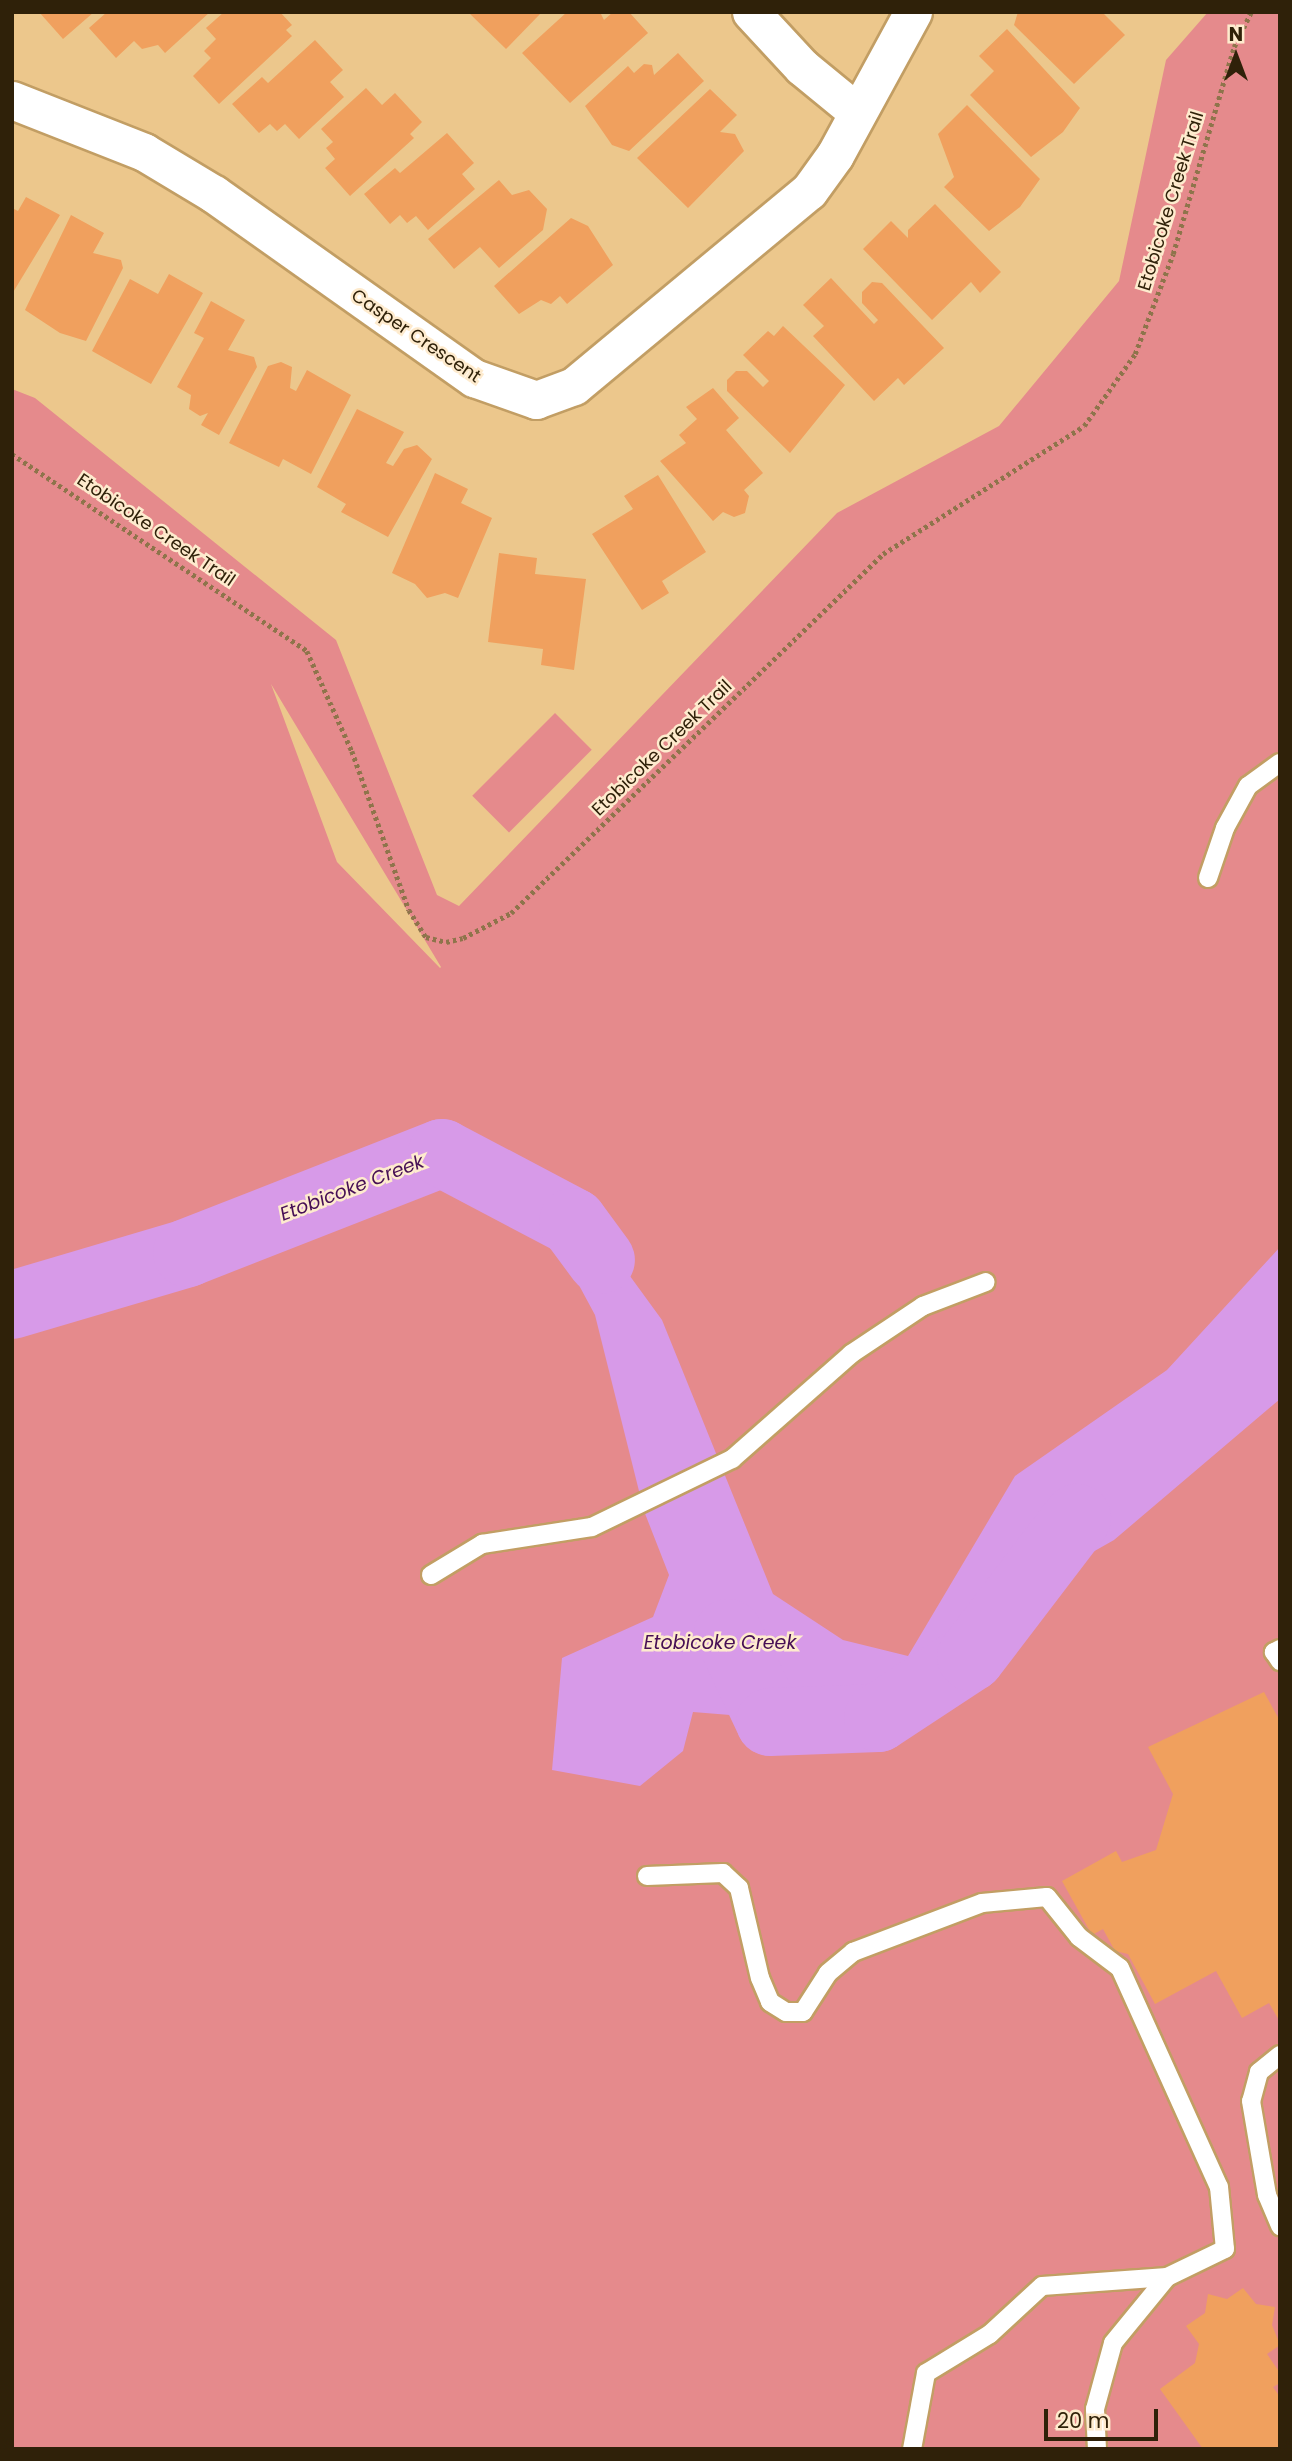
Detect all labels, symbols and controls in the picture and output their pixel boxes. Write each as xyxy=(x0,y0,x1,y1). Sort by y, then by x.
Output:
north arrow xyxy=(1201,21,1271,91)
text: N xyxy=(1229,21,1243,48)
street label: Etobicoke Creek Trail xyxy=(1133,109,1209,293)
street label: Casper Crescent xyxy=(347,285,485,387)
street label: Etobicoke Creek Trail xyxy=(73,469,239,591)
street label: Etobicoke Creek Trail xyxy=(588,676,736,820)
water label: Etobicoke Creek xyxy=(277,1150,427,1226)
water label: Etobicoke Creek xyxy=(644,1632,796,1654)
scale bar xyxy=(1047,2394,1161,2438)
text: 20 m xyxy=(1057,2406,1110,2435)

